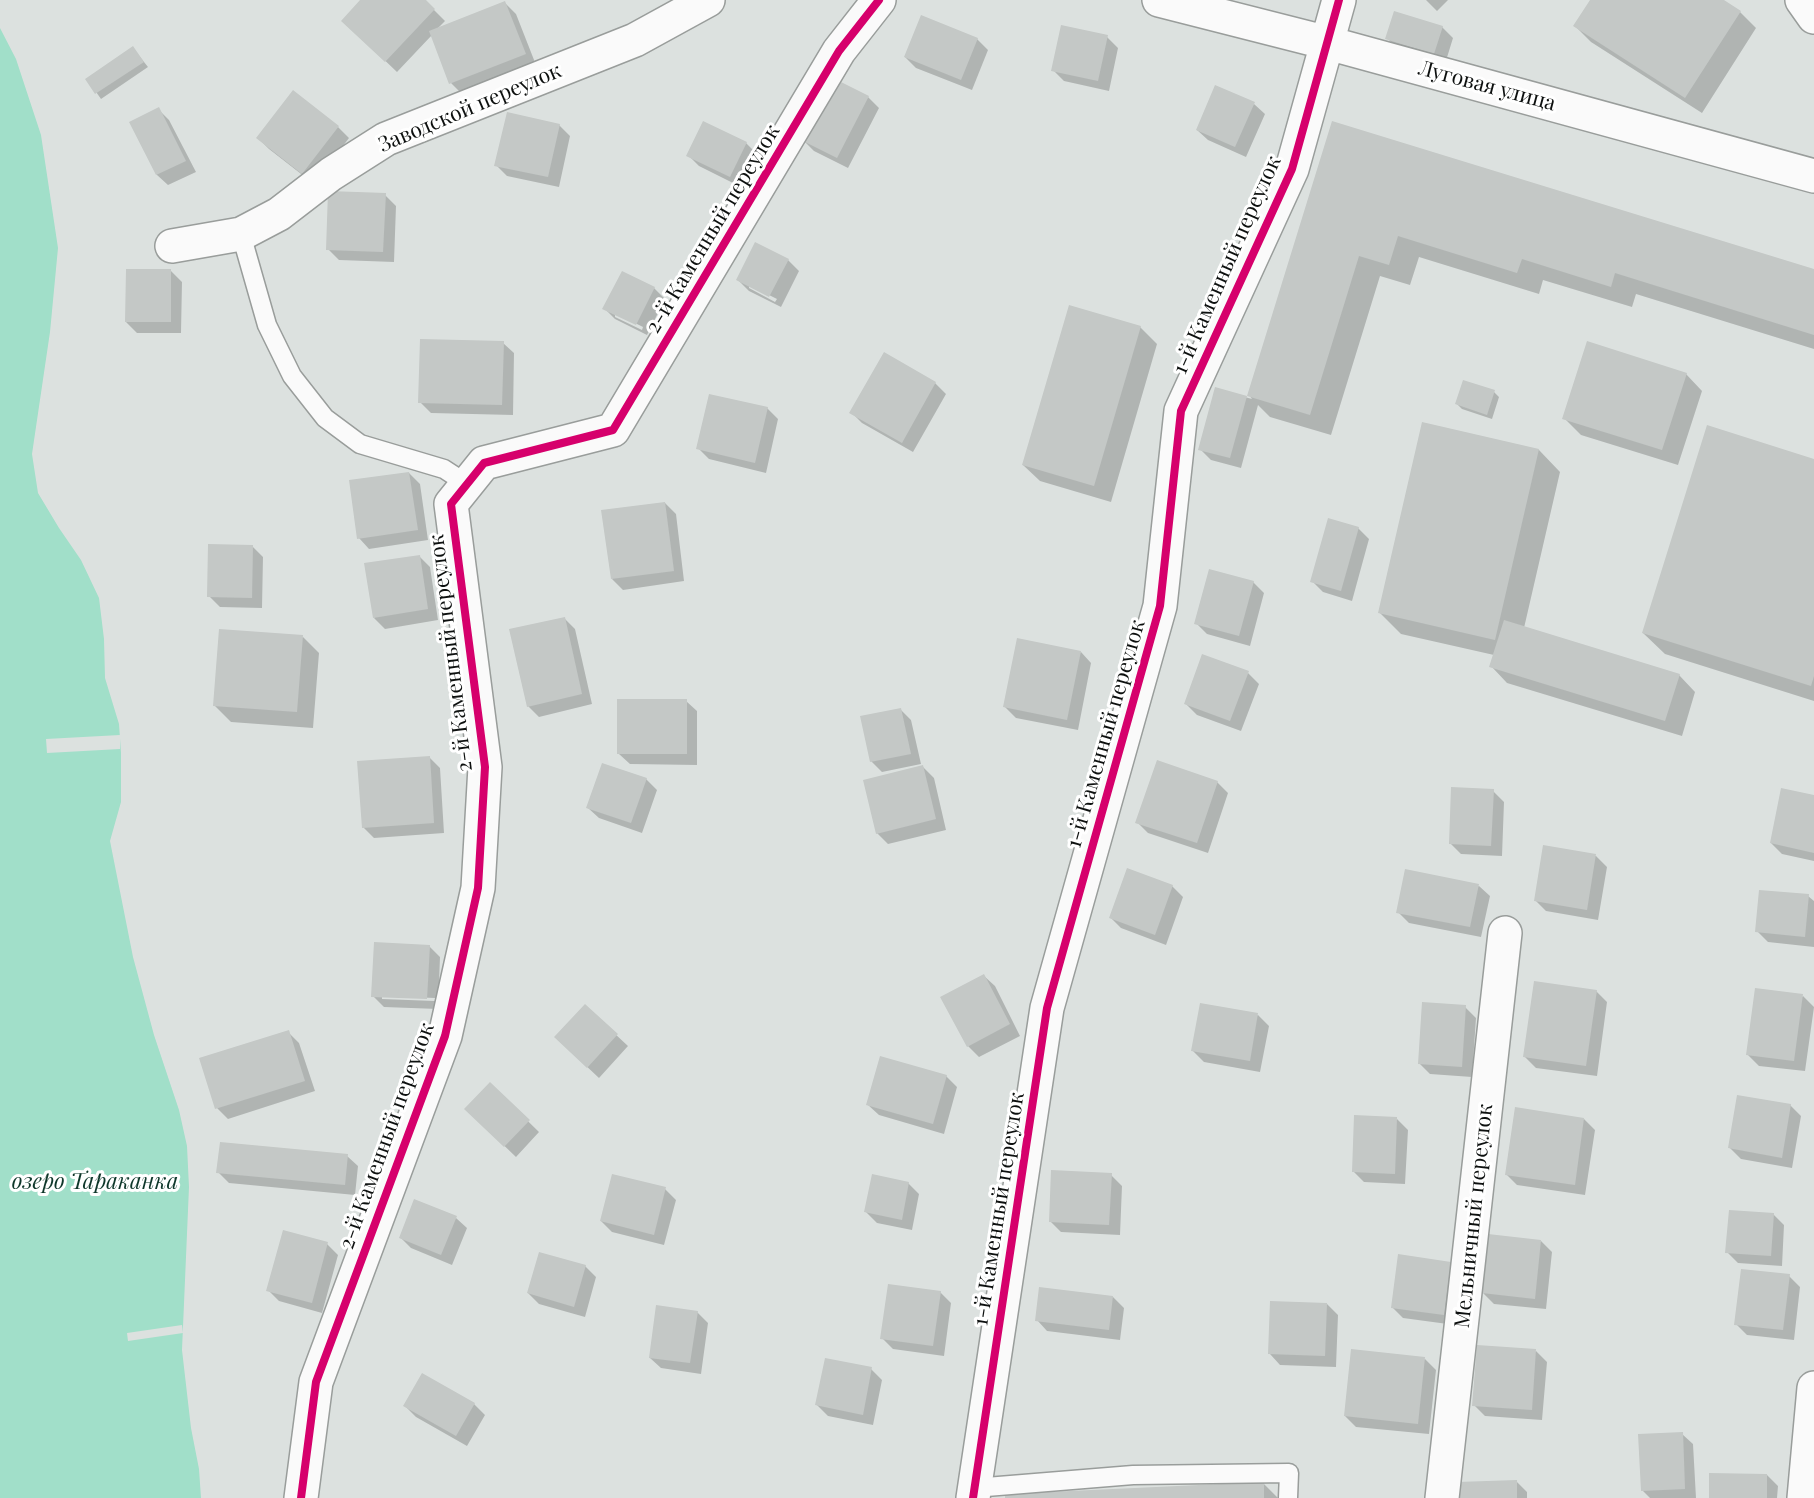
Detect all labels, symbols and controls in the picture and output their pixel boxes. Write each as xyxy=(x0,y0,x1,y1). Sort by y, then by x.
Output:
street label: Луговая улица xyxy=(1416,56,1558,116)
street label: Заводской переулок xyxy=(375,58,565,158)
street label: 2-й Каменный переулок xyxy=(641,120,785,338)
street label: 1-й Каменный переулок xyxy=(1167,152,1287,378)
street label: 2-й Каменный переулок xyxy=(424,533,478,773)
street label: 1-й Каменный переулок xyxy=(1061,617,1151,851)
street label: 2-й Каменный переулок xyxy=(334,1019,440,1253)
street label: 1-й Каменный переулок xyxy=(968,1090,1030,1328)
street label: Мельничный переулок xyxy=(1450,1103,1498,1329)
water label: озеро Тараканка xyxy=(12,1169,178,1195)

